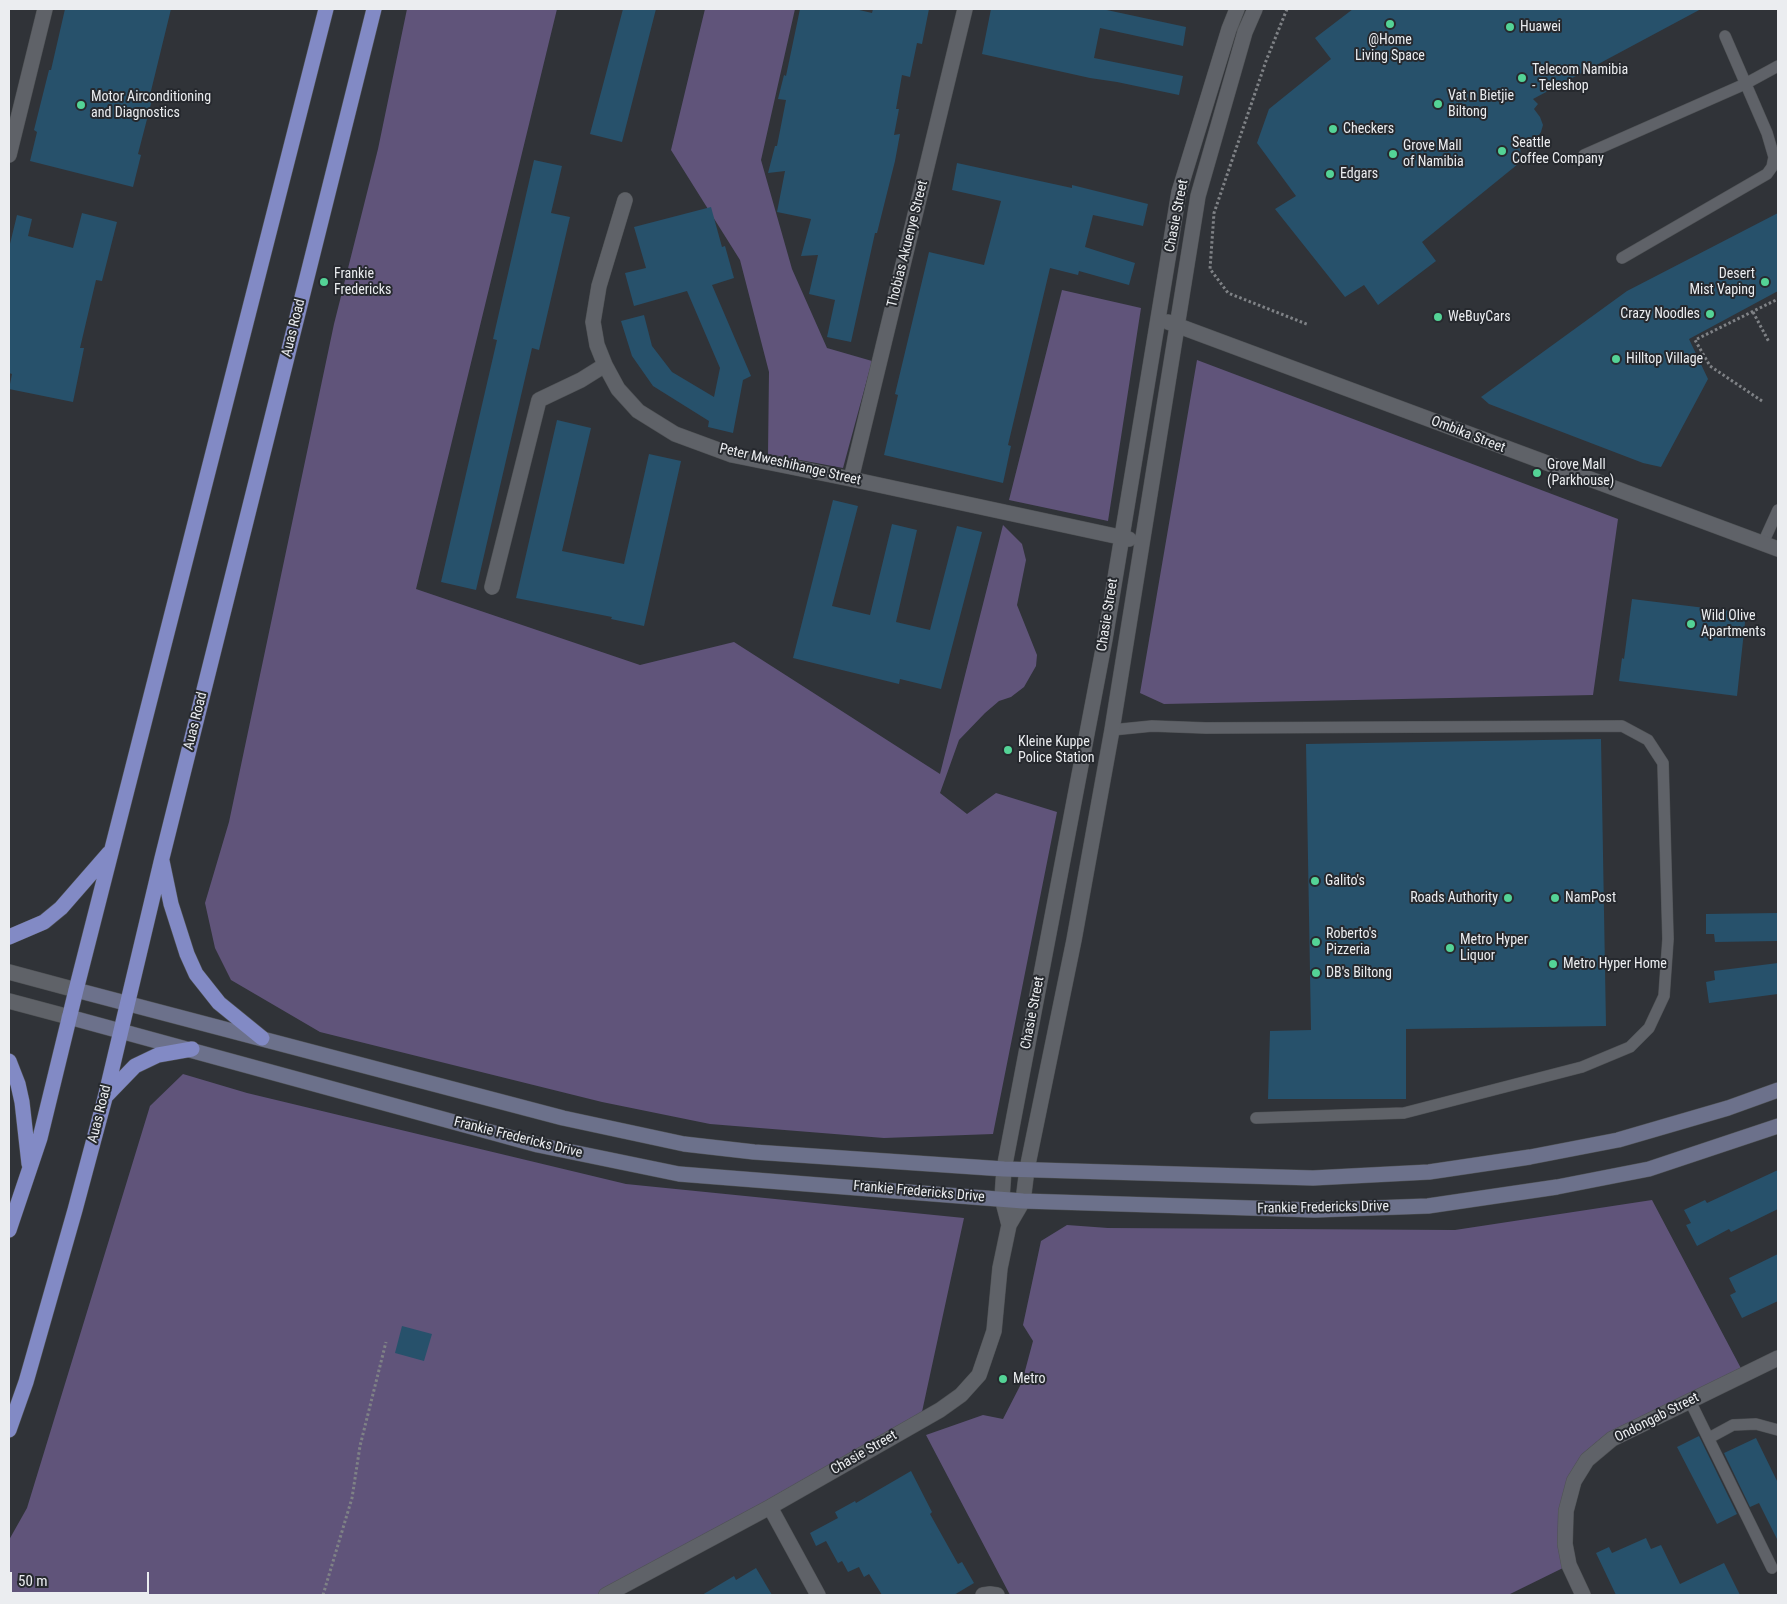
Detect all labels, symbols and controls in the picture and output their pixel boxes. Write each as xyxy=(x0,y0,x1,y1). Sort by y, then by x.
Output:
marker: @Home Living Space xyxy=(1384,18,1396,30)
place label: Huawei xyxy=(1520,19,1561,35)
marker: Huawei xyxy=(1504,21,1516,33)
place label: @Home Living Space xyxy=(1355,32,1425,64)
place label: Telecom Namibia - Teleshop xyxy=(1532,62,1628,94)
marker: Telecom Namibia - Teleshop xyxy=(1516,72,1528,84)
place label: Vat n Bietjie Biltong xyxy=(1448,88,1514,120)
place label: Motor Airconditioning and Diagnostics xyxy=(91,89,211,121)
marker: Vat n Bietjie Biltong xyxy=(1432,98,1444,110)
marker: Motor Airconditioning and Diagnostics xyxy=(75,99,87,111)
place label: Checkers xyxy=(1343,121,1394,137)
marker: Checkers xyxy=(1327,123,1339,135)
place label: Seattle Coffee Company xyxy=(1512,135,1604,168)
place label: Grove Mall of Namibia xyxy=(1403,138,1464,170)
marker: Seattle Coffee Company xyxy=(1496,145,1508,157)
marker: Grove Mall of Namibia xyxy=(1387,148,1399,160)
place label: Edgars xyxy=(1340,166,1378,182)
marker: Edgars xyxy=(1324,168,1336,180)
street label: Chasie Street xyxy=(1162,178,1192,254)
street label: Thobias Akuenye Street xyxy=(884,179,932,309)
place label: Frankie Fredericks xyxy=(334,266,391,298)
place label: Desert Mist Vaping xyxy=(1689,266,1755,298)
marker: Frankie Fredericks xyxy=(318,276,330,288)
marker: Desert Mist Vaping xyxy=(1759,276,1771,288)
street label: Auas Road xyxy=(279,297,309,359)
place label: Crazy Noodles xyxy=(1620,306,1700,322)
marker: Crazy Noodles xyxy=(1704,308,1716,320)
place label: WeBuyCars xyxy=(1448,309,1511,325)
marker: WeBuyCars xyxy=(1432,311,1444,323)
place label: Hilltop Village xyxy=(1626,351,1703,367)
marker: Hilltop Village xyxy=(1610,353,1622,365)
street label: Ombika Street xyxy=(1429,413,1507,457)
street label: Peter Mweshihange Street xyxy=(718,441,862,489)
place label: Grove Mall (Parkhouse) xyxy=(1547,457,1614,490)
marker: Grove Mall (Parkhouse) xyxy=(1531,467,1543,479)
street label: Chasie Street xyxy=(1094,577,1122,653)
place label: Wild Olive Apartments xyxy=(1701,608,1766,640)
marker: Wild Olive Apartments xyxy=(1685,618,1697,630)
street label: Auas Road xyxy=(181,690,211,752)
place label: Kleine Kuppe Police Station xyxy=(1018,734,1095,766)
marker: Kleine Kuppe Police Station xyxy=(1002,744,1014,756)
place label: Galito's xyxy=(1325,873,1365,889)
marker: Galito's xyxy=(1309,875,1321,887)
place label: Roads Authority xyxy=(1410,890,1498,906)
place label: NamPost xyxy=(1565,890,1616,906)
marker: Roads Authority xyxy=(1502,892,1514,904)
marker: NamPost xyxy=(1549,892,1561,904)
place label: Roberto's Pizzeria xyxy=(1326,926,1377,959)
place label: Metro Hyper Liquor xyxy=(1460,932,1528,964)
marker: Roberto's Pizzeria xyxy=(1310,936,1322,948)
marker: Metro Hyper Liquor xyxy=(1444,942,1456,954)
place label: Metro Hyper Home xyxy=(1563,956,1667,972)
marker: Metro Hyper Home xyxy=(1547,958,1559,970)
place label: DB's Biltong xyxy=(1326,965,1392,981)
marker: DB's Biltong xyxy=(1310,967,1322,979)
street label: Chasie Street xyxy=(1018,975,1048,1051)
street label: Auas Road xyxy=(85,1083,115,1145)
street label: Frankie Fredericks Drive xyxy=(452,1114,584,1162)
street label: Frankie Fredericks Drive xyxy=(853,1178,985,1206)
street label: Frankie Fredericks Drive xyxy=(1257,1198,1389,1218)
place label: Metro xyxy=(1013,1371,1045,1387)
marker: Metro xyxy=(997,1373,1009,1385)
street label: Ondongab Street xyxy=(1612,1390,1702,1446)
street label: Chasie Street xyxy=(828,1427,900,1479)
scale bar xyxy=(12,1562,151,1594)
text: 50 m xyxy=(18,1572,48,1590)

